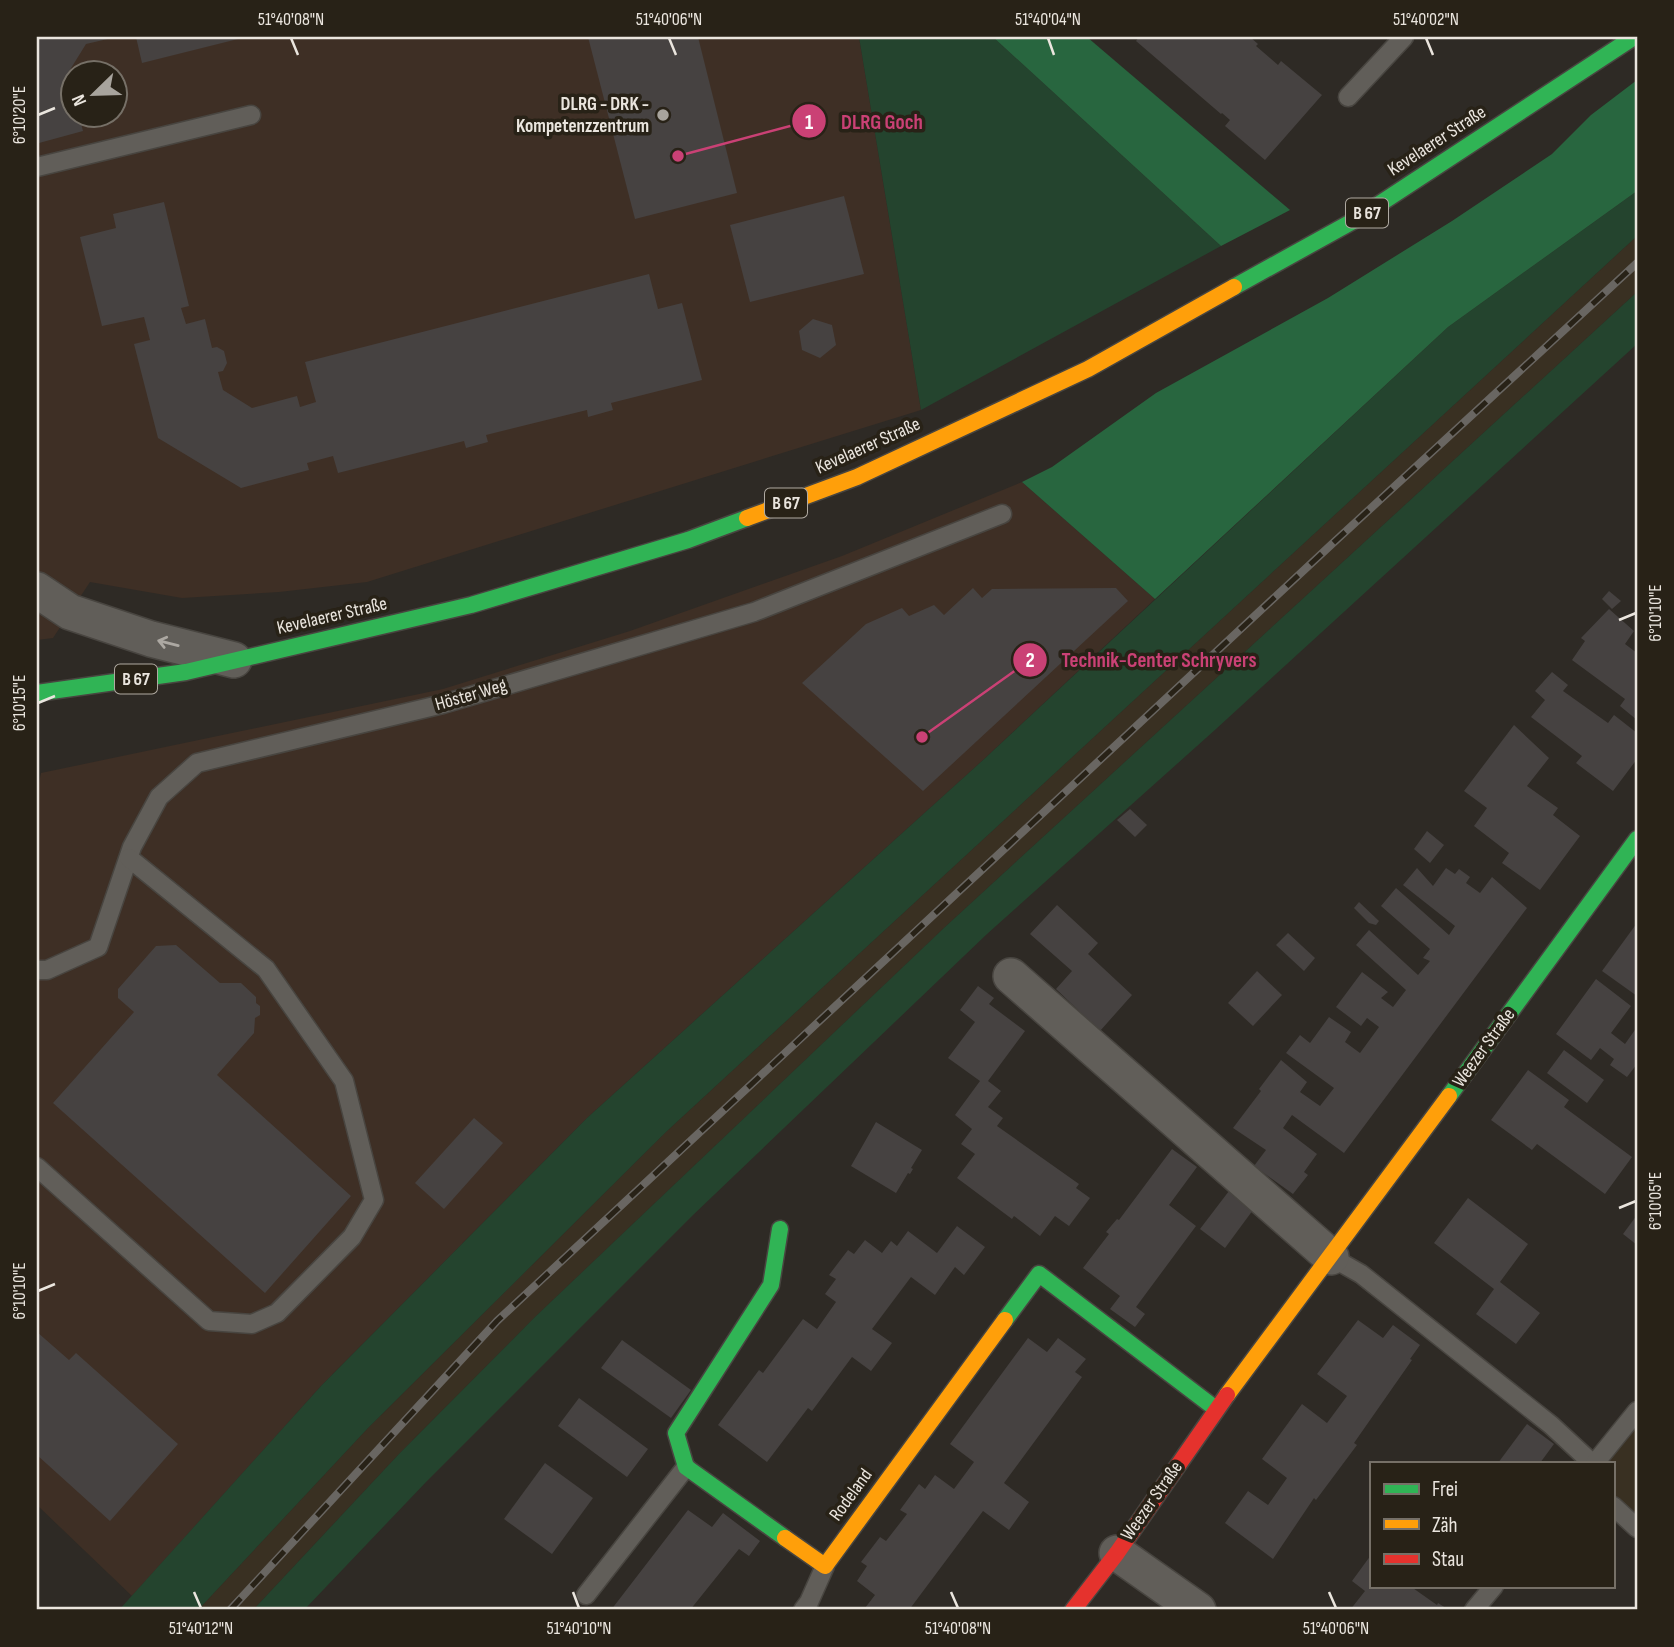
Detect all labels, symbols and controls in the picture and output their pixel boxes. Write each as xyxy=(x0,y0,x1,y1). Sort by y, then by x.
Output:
text: 51°40'08"N xyxy=(258,9,324,30)
text: 51°40'06"N xyxy=(636,9,702,30)
text: 51°40'04"N xyxy=(1015,9,1081,30)
text: 51°40'02"N xyxy=(1393,9,1459,30)
north arrow xyxy=(60,60,130,130)
text: 6°10'20"E xyxy=(9,86,30,144)
text: N xyxy=(67,91,92,109)
place label: DLRG - DRK - Kompetenzzentrum xyxy=(516,93,649,138)
callout: DLRG Goch xyxy=(792,100,937,142)
street label: Kevelaerer Straße xyxy=(1384,101,1490,181)
marker: DLRG - DRK - Kompetenzzentrum xyxy=(655,107,671,123)
text: 1 xyxy=(805,110,813,135)
text: DLRG Goch xyxy=(841,110,923,135)
road number: B 67 xyxy=(1346,198,1388,228)
street label: Kevelaerer Straße xyxy=(812,413,924,479)
road number: B 67 xyxy=(765,489,807,518)
text: 6°10'10"E xyxy=(1645,584,1666,642)
street label: Kevelaerer Straße xyxy=(275,592,389,640)
one-way arrow xyxy=(157,636,180,650)
callout: Technik-Center Schryvers xyxy=(1013,639,1271,681)
text: 2 xyxy=(1025,648,1035,673)
text: Technik-Center Schryvers xyxy=(1062,648,1256,673)
road number: B 67 xyxy=(115,664,157,694)
street label: Höster Weg xyxy=(433,674,510,716)
text: 6°10'15"E xyxy=(9,675,30,731)
street label: Weezer Straße xyxy=(1448,1004,1520,1092)
text: 6°10'05"E xyxy=(1645,1172,1666,1230)
text: 6°10'10"E xyxy=(9,1262,30,1320)
street label: Weezer Straße xyxy=(1116,1457,1188,1545)
legend xyxy=(1370,1462,1614,1588)
street label: Rodeland xyxy=(824,1464,878,1526)
text: Frei xyxy=(1432,1477,1458,1502)
text: Zäh xyxy=(1432,1513,1458,1538)
text: Stau xyxy=(1432,1547,1464,1572)
text: 51°40'12"N xyxy=(169,1618,233,1639)
text: 51°40'10"N xyxy=(547,1618,611,1639)
text: 51°40'08"N xyxy=(925,1618,991,1639)
text: 51°40'06"N xyxy=(1303,1618,1369,1639)

